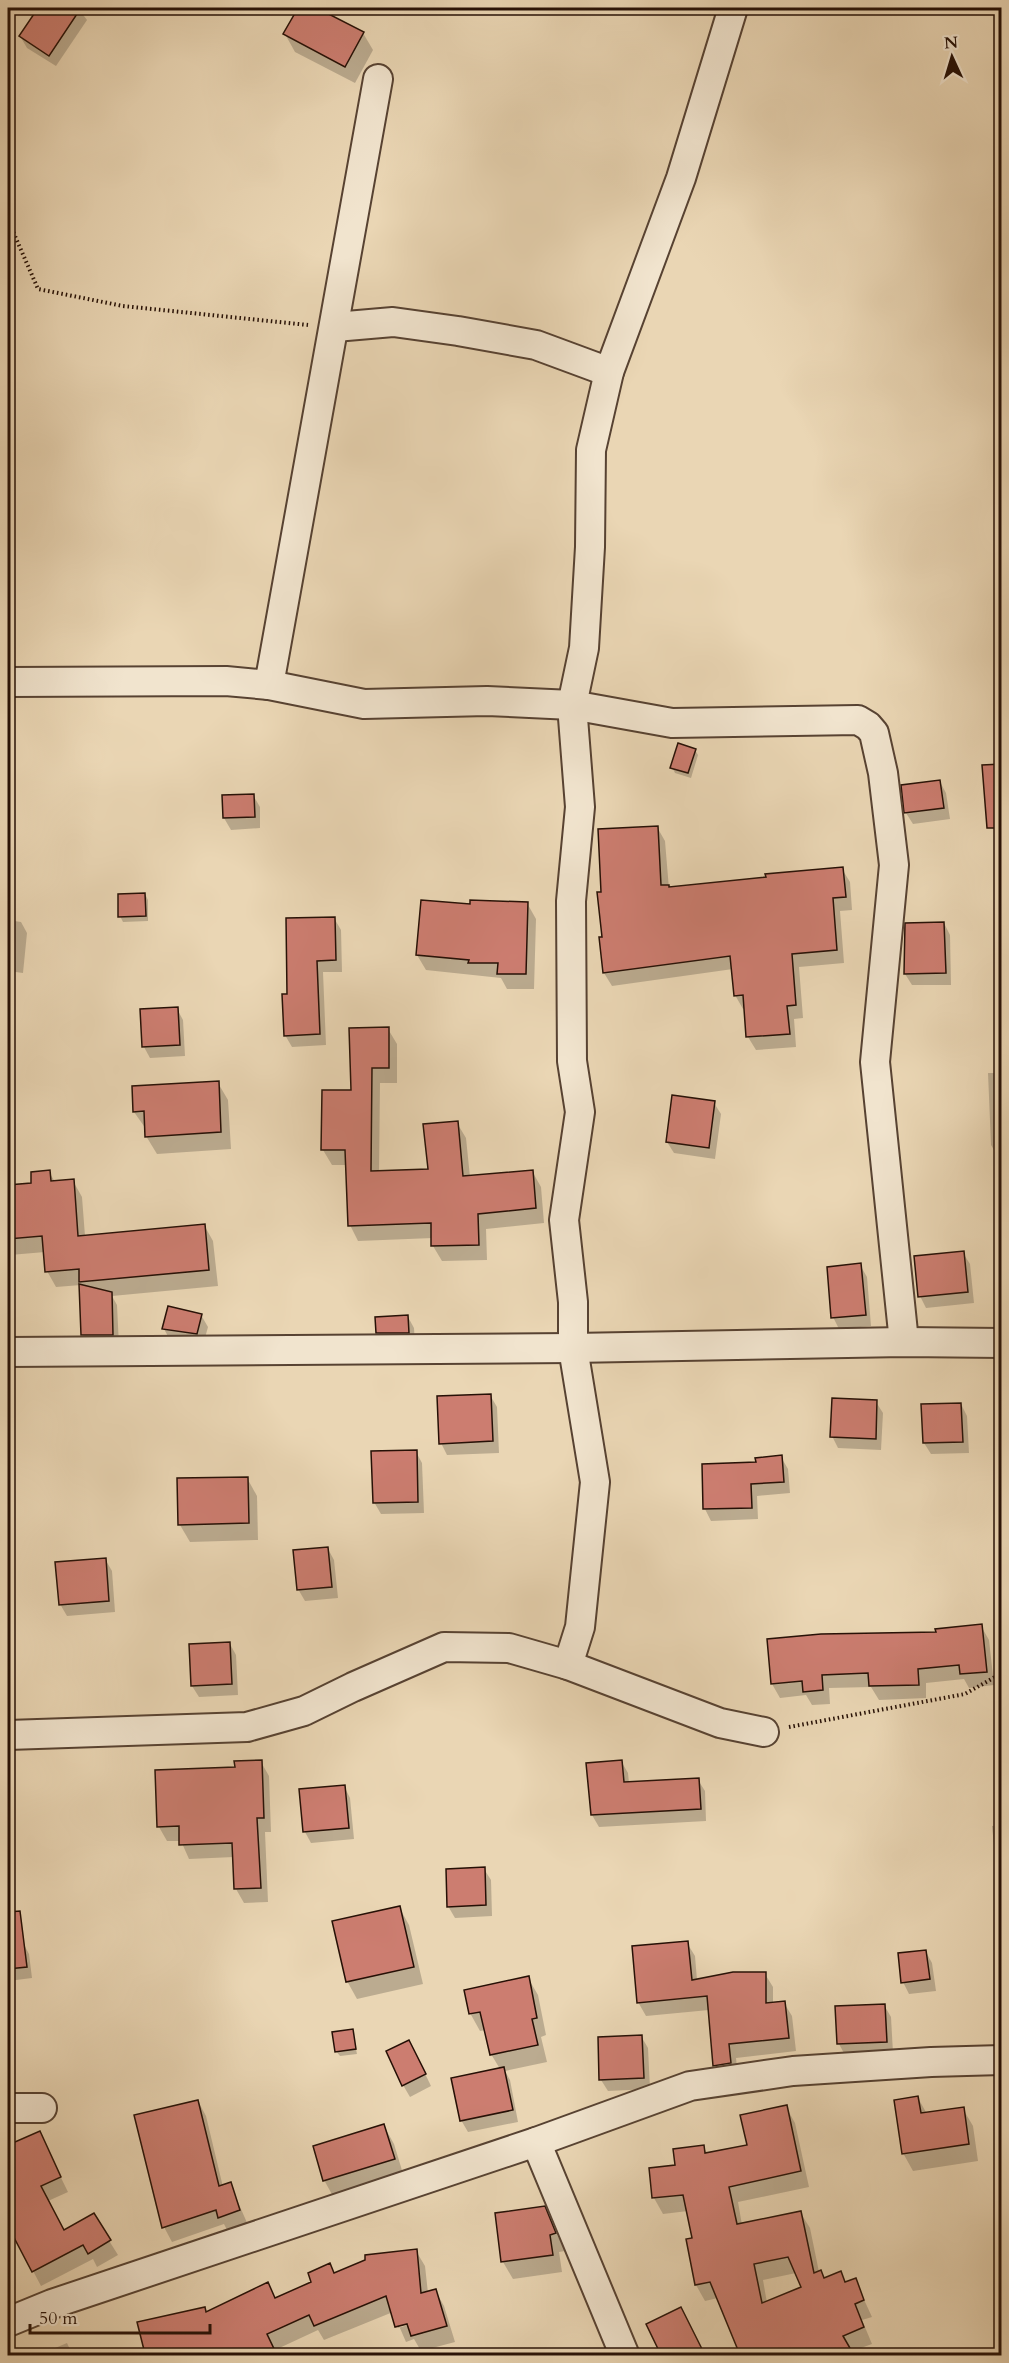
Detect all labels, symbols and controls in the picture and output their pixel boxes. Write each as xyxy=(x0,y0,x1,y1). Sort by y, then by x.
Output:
north arrow xyxy=(922,27,982,87)
text: N xyxy=(943,32,959,54)
scale bar xyxy=(30,2297,210,2335)
text: 50 m xyxy=(39,2306,78,2331)

